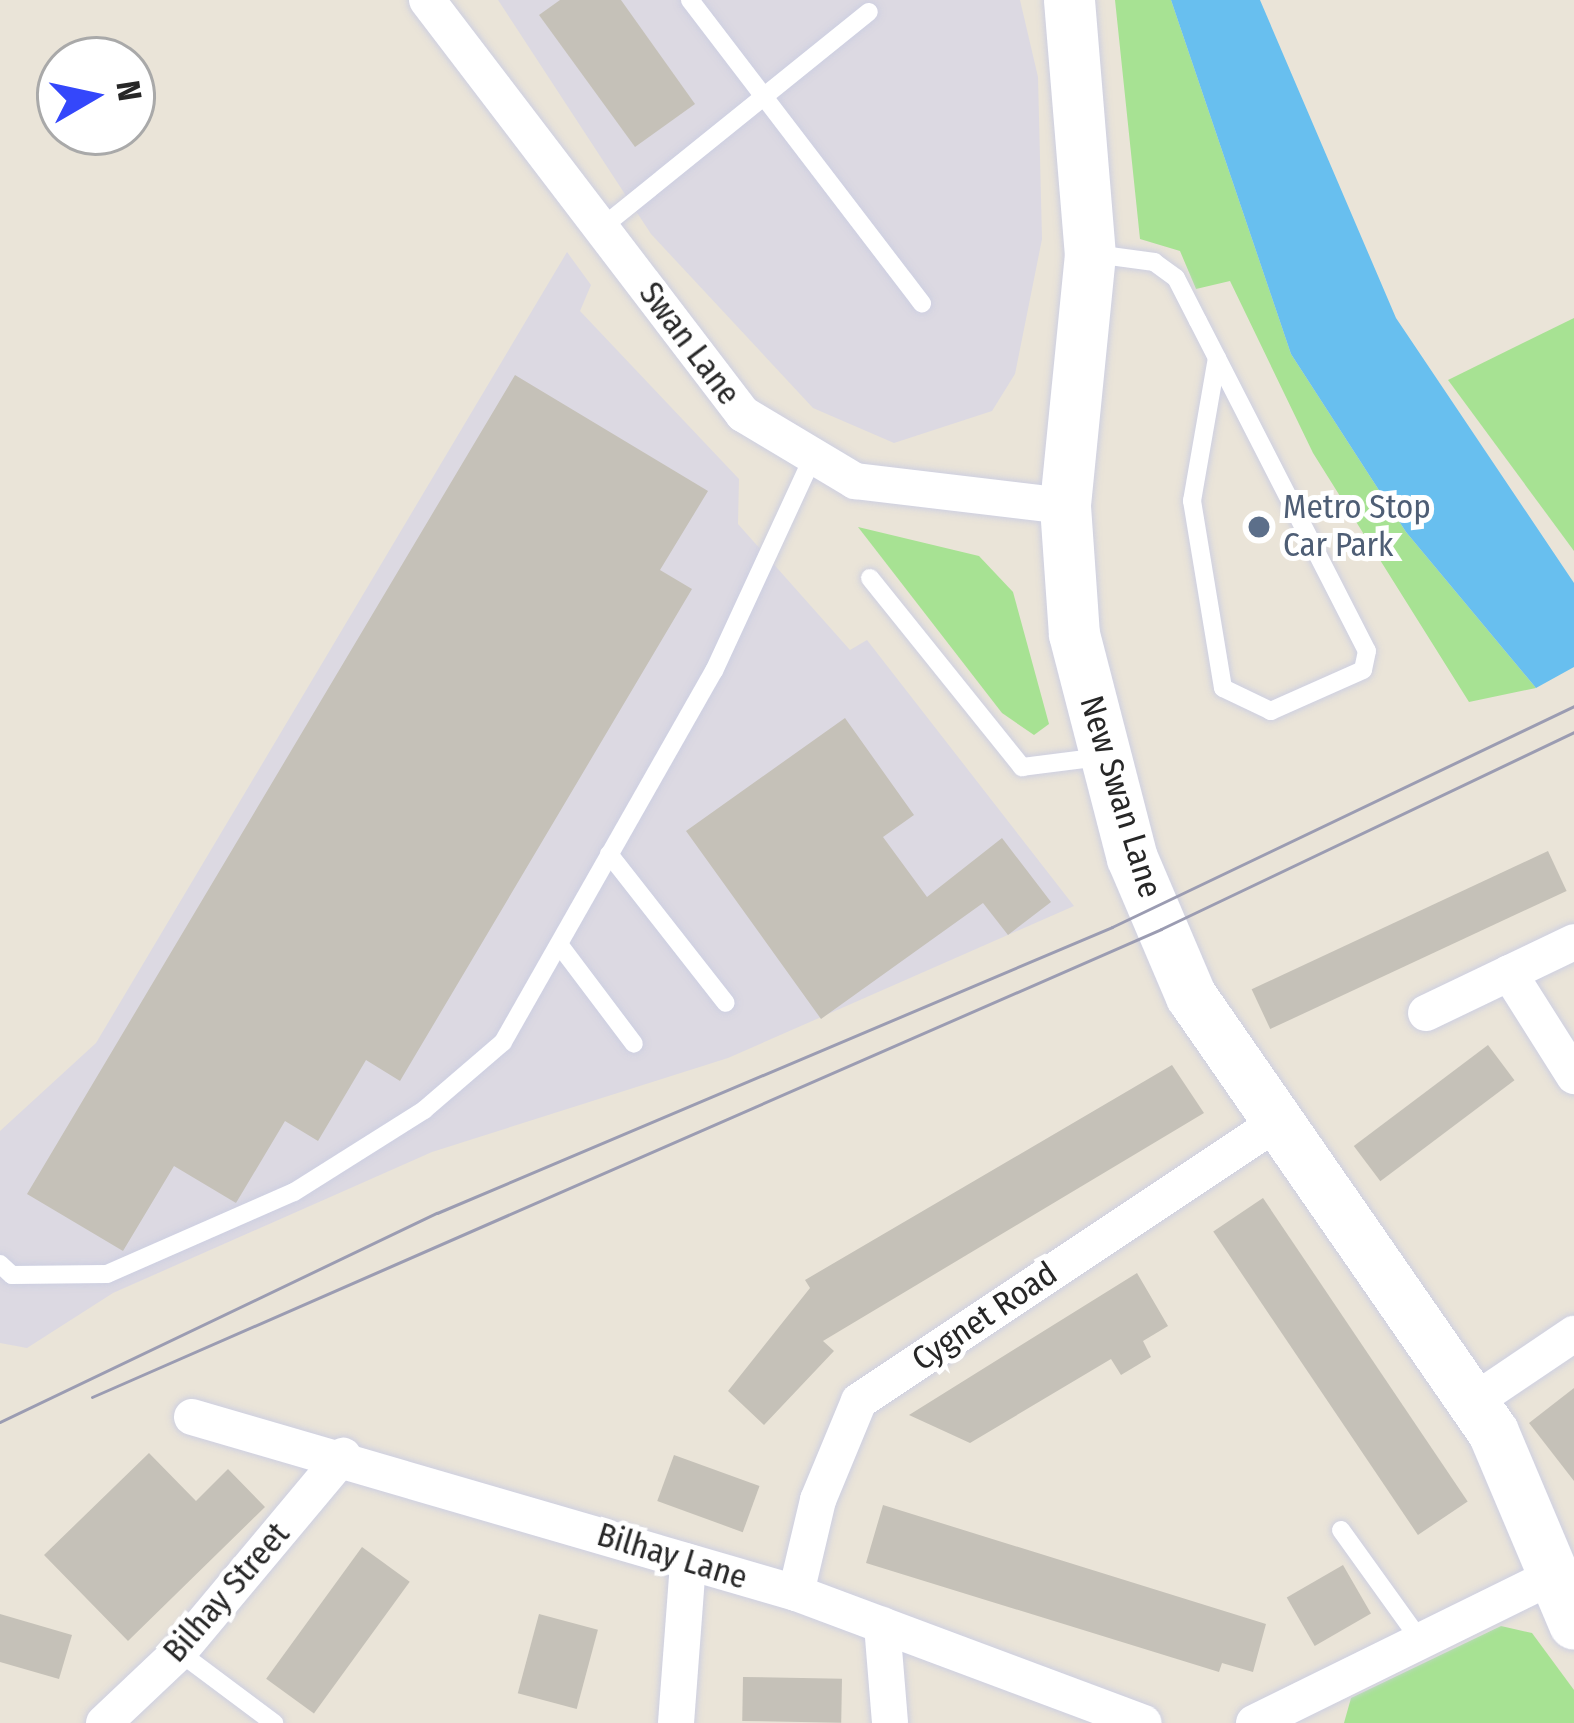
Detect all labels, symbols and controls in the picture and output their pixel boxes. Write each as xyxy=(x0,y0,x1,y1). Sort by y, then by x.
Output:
north arrow xyxy=(36,36,156,156)
text: N xyxy=(107,78,150,104)
street label: Swan Lane xyxy=(630,275,748,413)
place label: Metro Stop Car Park xyxy=(1283,488,1431,566)
marker: Metro Stop Car Park xyxy=(1246,514,1272,540)
street label: New Swan Lane xyxy=(1071,691,1169,903)
street label: Cygnet Road xyxy=(905,1254,1065,1380)
street label: Bilhay Street xyxy=(156,1515,298,1671)
street label: Bilhay Lane xyxy=(592,1515,752,1599)

